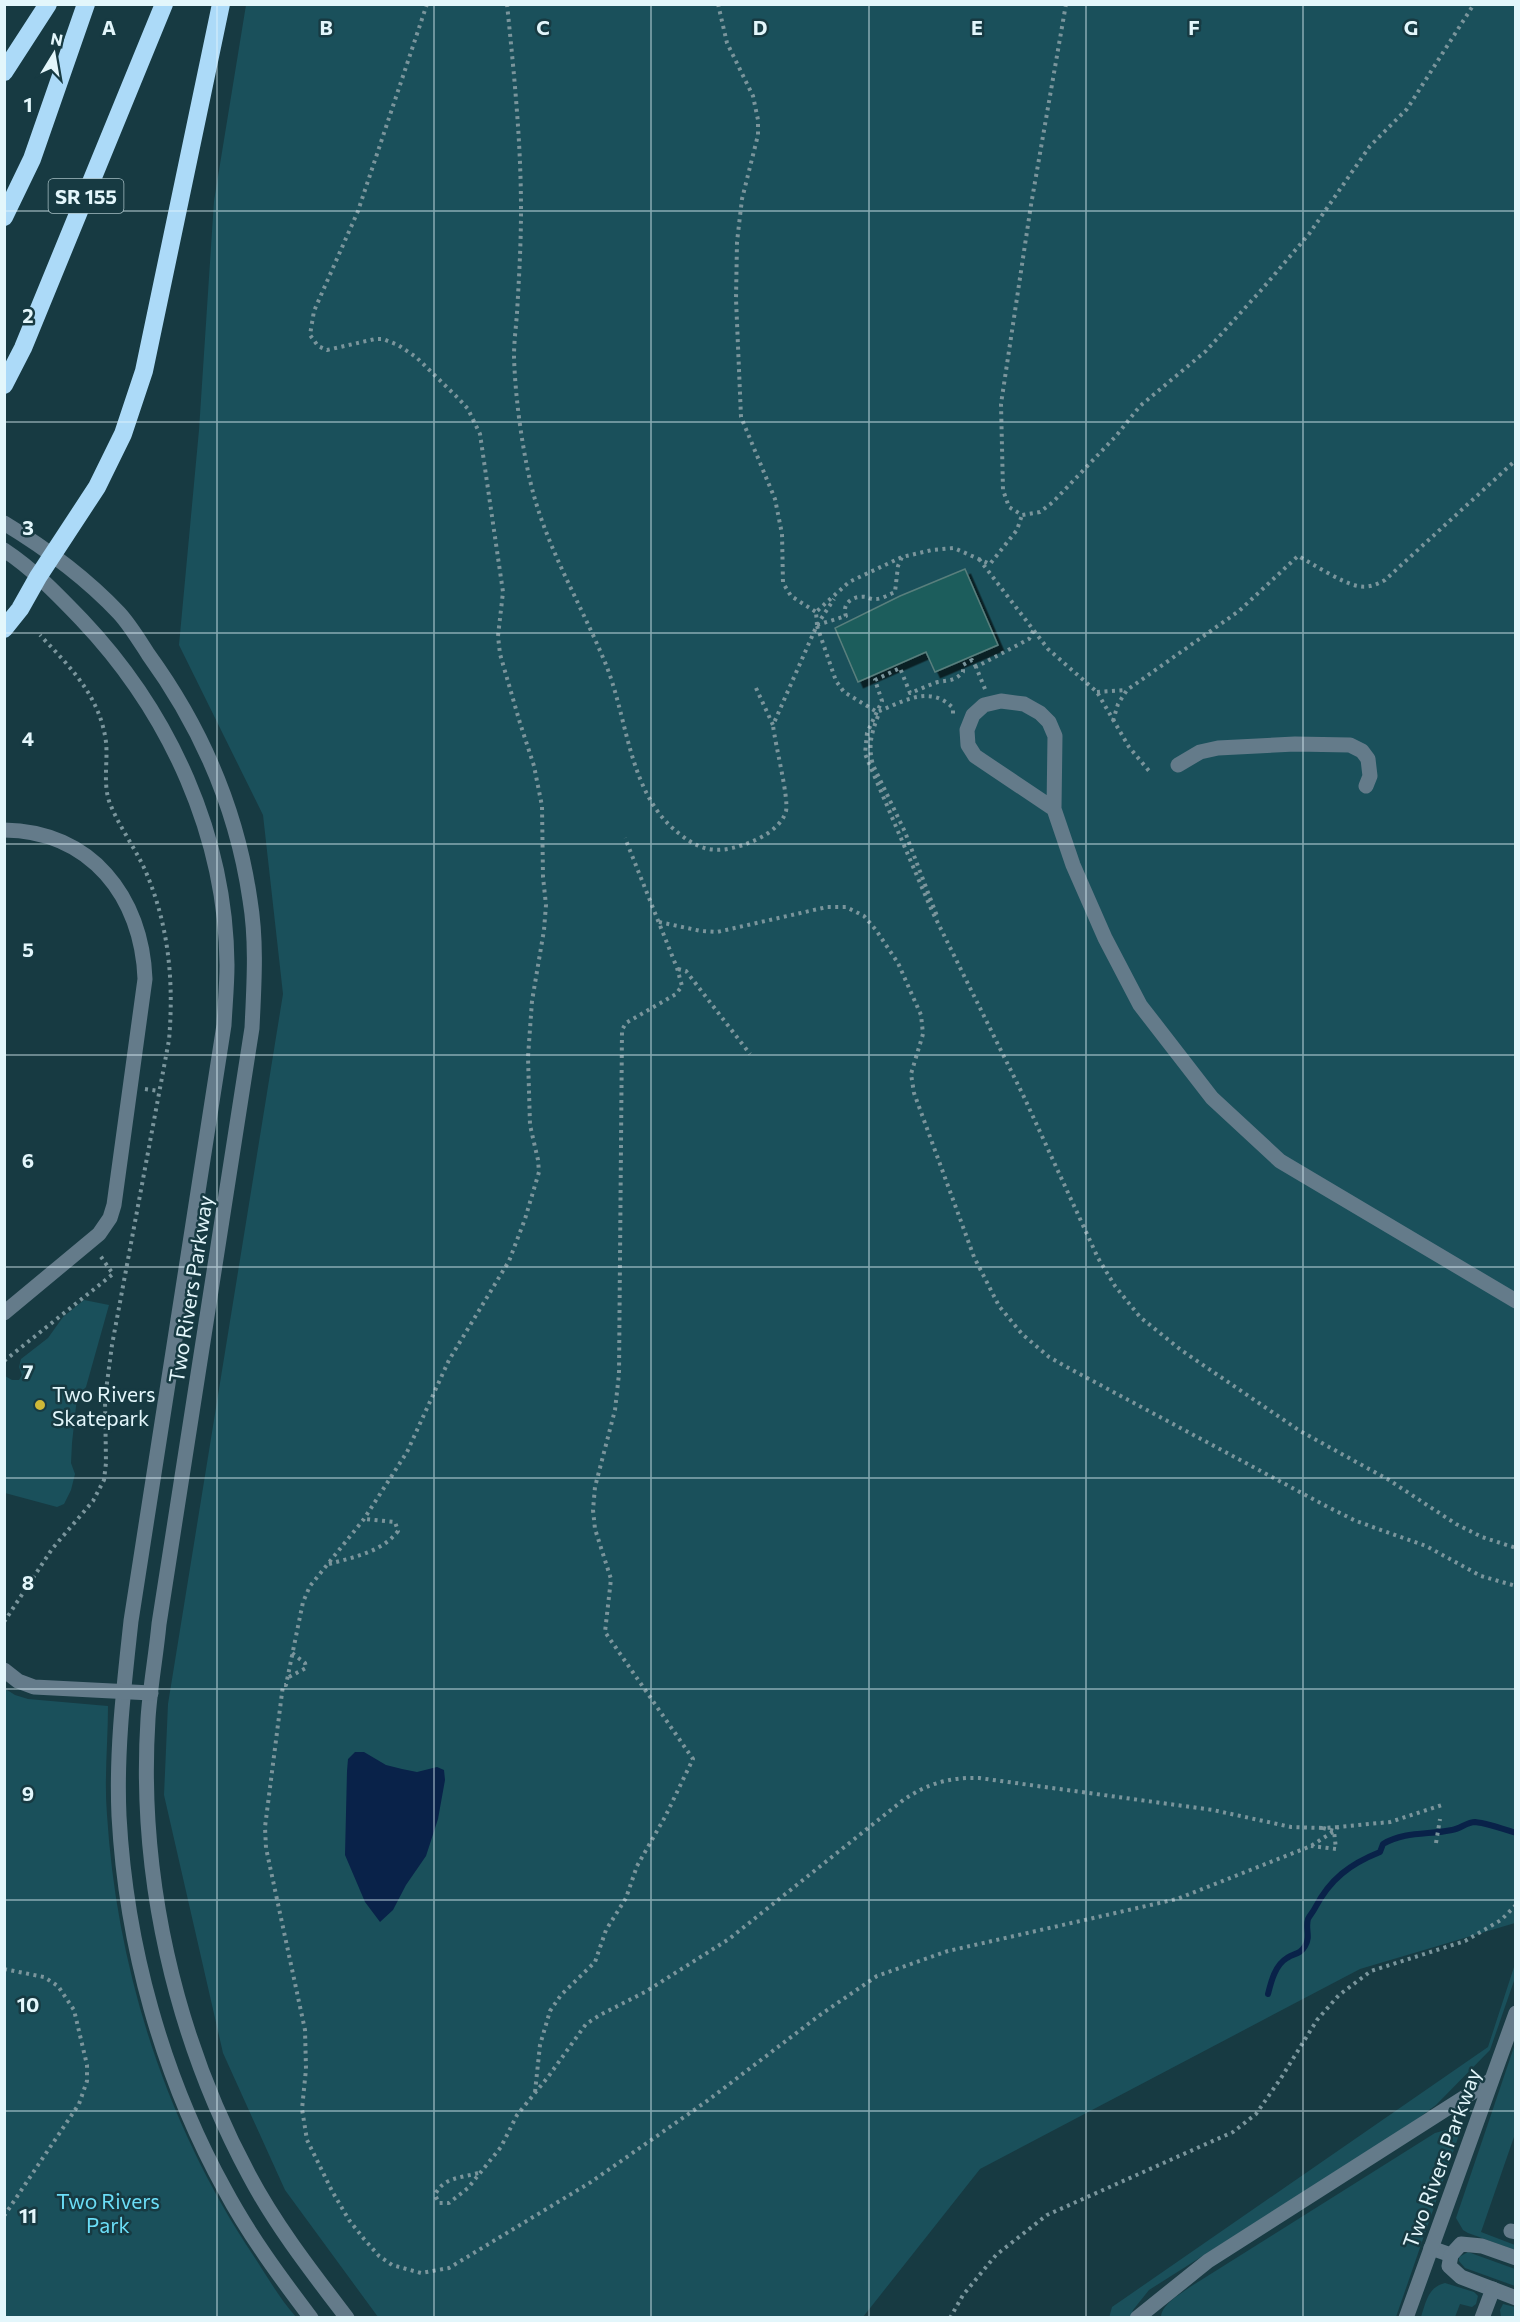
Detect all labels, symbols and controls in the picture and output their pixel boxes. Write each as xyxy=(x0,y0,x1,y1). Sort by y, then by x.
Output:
text: A xyxy=(102,15,116,39)
text: B xyxy=(319,15,333,39)
text: C xyxy=(536,15,550,39)
text: D xyxy=(753,15,767,39)
text: E xyxy=(971,15,983,39)
text: F xyxy=(1188,15,1200,39)
text: G xyxy=(1404,15,1418,39)
north arrow xyxy=(24,24,84,84)
text: N xyxy=(49,28,65,49)
text: 1 xyxy=(23,92,33,116)
road number: SR 155 xyxy=(48,179,124,213)
text: 2 xyxy=(22,303,34,327)
text: 3 xyxy=(22,515,34,539)
text: 4 xyxy=(22,726,34,750)
text: 5 xyxy=(22,937,34,961)
text: 6 xyxy=(22,1148,34,1172)
street label: Two Rivers Parkway xyxy=(163,1193,217,1385)
text: 7 xyxy=(23,1359,34,1383)
place label: Two Rivers Skatepark xyxy=(52,1381,156,1430)
marker: Two Rivers Skatepark xyxy=(33,1398,47,1412)
text: 8 xyxy=(22,1570,34,1594)
text: 9 xyxy=(22,1781,34,1805)
text: 10 xyxy=(17,1992,39,2016)
street label: Two Rivers Parkway xyxy=(1397,2064,1485,2251)
park label: Two Rivers Park xyxy=(56,2188,160,2237)
text: 11 xyxy=(19,2203,37,2227)

